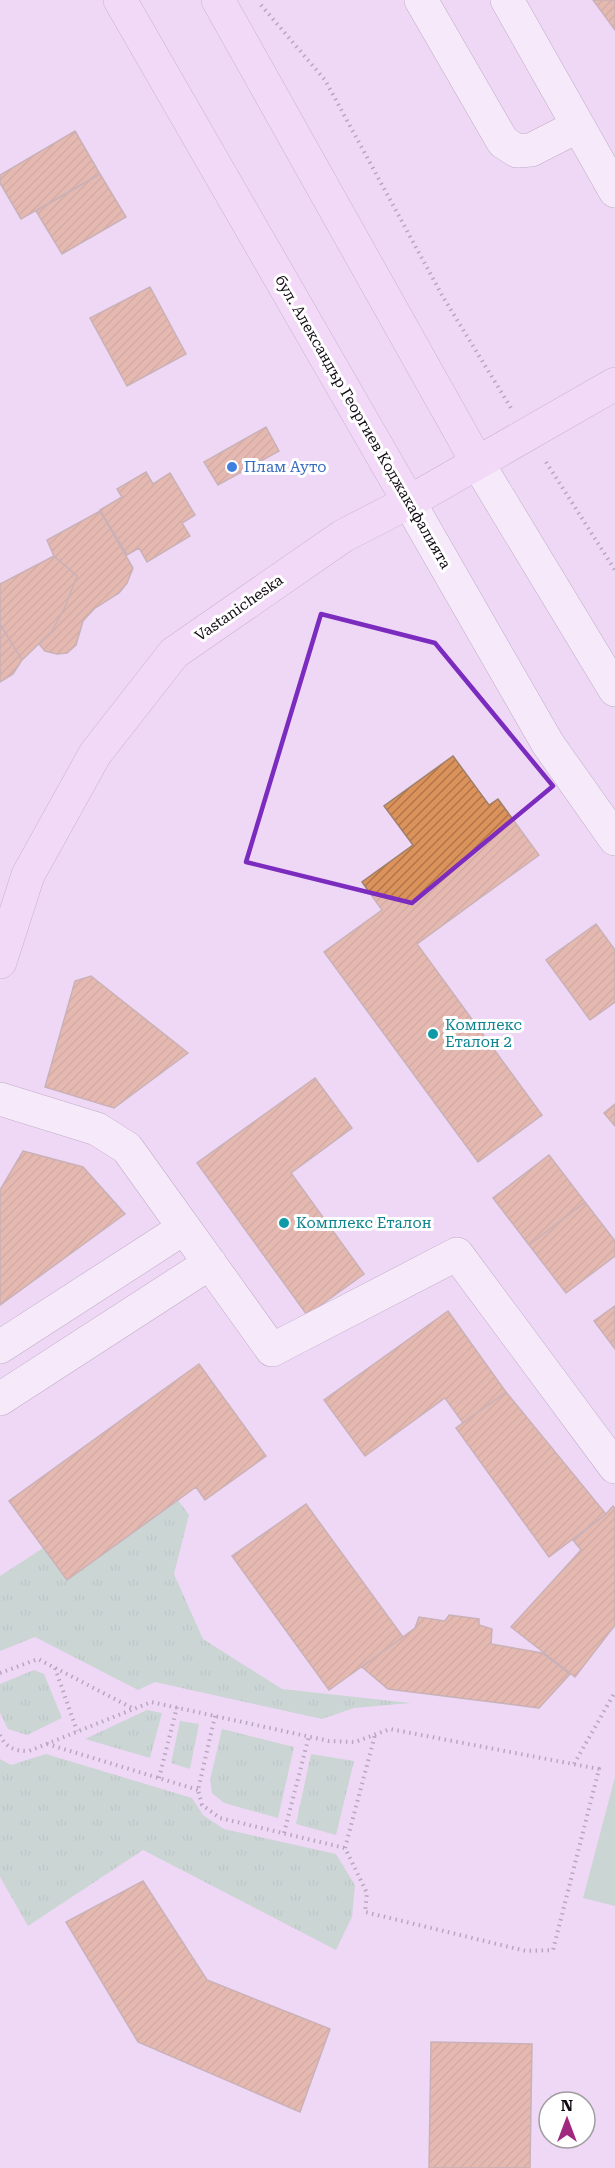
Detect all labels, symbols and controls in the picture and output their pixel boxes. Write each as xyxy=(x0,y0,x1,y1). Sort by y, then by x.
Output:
street label: бул. Александър Георгиев Коджакафалията xyxy=(271,272,455,572)
place label: Плам Ауто xyxy=(244,458,327,476)
marker: Плам Ауто xyxy=(225,460,239,474)
street label: Vastanicheska xyxy=(191,571,287,645)
place label: Комплекс Еталон 2 xyxy=(445,1016,522,1051)
marker: Комплекс Еталон 2 xyxy=(426,1027,440,1041)
place label: Комплекс Еталон xyxy=(296,1214,432,1232)
marker: Комплекс Еталон xyxy=(277,1216,291,1230)
north arrow xyxy=(537,2090,597,2150)
text: N xyxy=(561,2096,573,2115)

